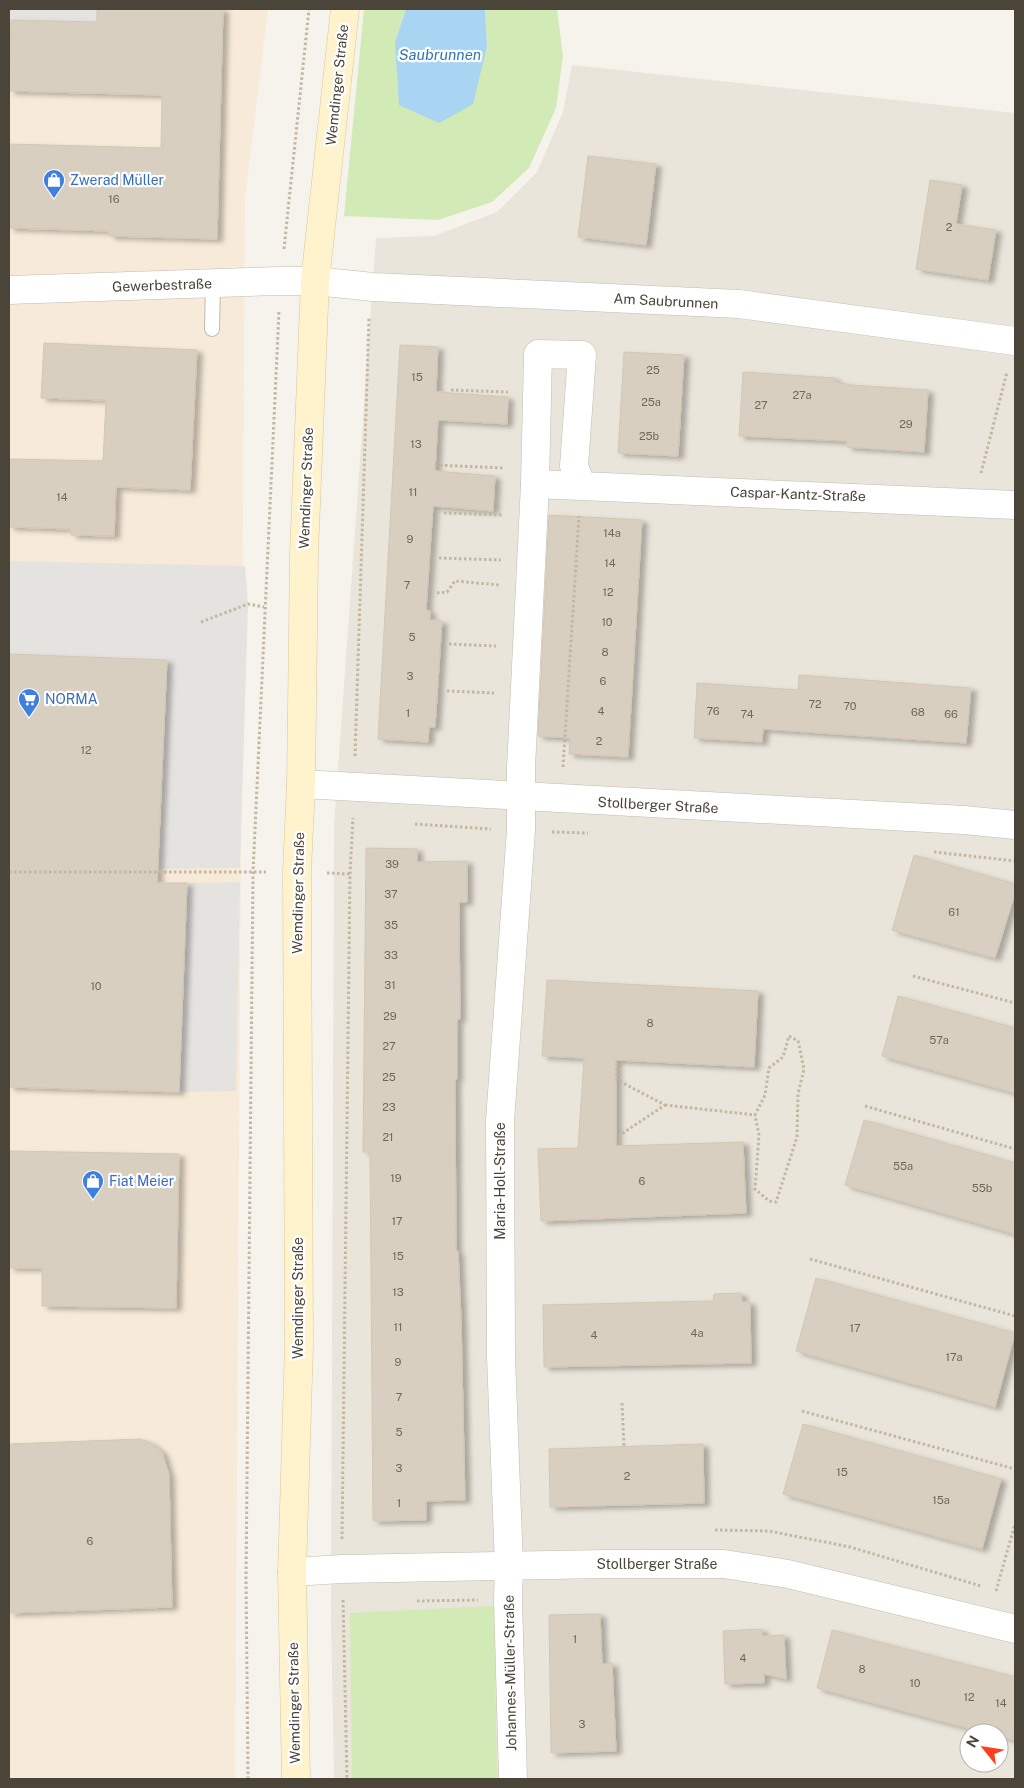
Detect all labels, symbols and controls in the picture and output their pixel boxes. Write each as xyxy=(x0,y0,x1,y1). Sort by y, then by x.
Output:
street label: Wemdinger Straße xyxy=(323,24,351,146)
water label: Saubrunnen xyxy=(399,46,481,63)
shop icon: Zwerad Müller xyxy=(42,168,66,199)
place label: Zwerad Müller xyxy=(70,172,164,188)
house number: 16 xyxy=(108,193,120,205)
house number: 2 xyxy=(946,221,953,233)
street label: Gewerbestraße xyxy=(112,275,212,295)
street label: Am Saubrunnen xyxy=(613,290,719,312)
house number: 25 xyxy=(646,364,660,376)
house number: 15 xyxy=(411,371,423,383)
house number: 27a xyxy=(792,389,812,401)
house number: 25a xyxy=(641,396,661,408)
house number: 27 xyxy=(754,399,768,411)
house number: 29 xyxy=(899,418,913,430)
street label: Wemdinger Straße xyxy=(296,427,316,549)
house number: 25b xyxy=(639,430,660,442)
house number: 13 xyxy=(410,438,422,450)
street label: Caspar-Kantz-Straße xyxy=(730,484,866,504)
house number: 11 xyxy=(409,486,417,498)
house number: 14 xyxy=(56,491,68,503)
house number: 14a xyxy=(603,527,621,539)
house number: 9 xyxy=(407,533,414,545)
house number: 14 xyxy=(604,557,616,569)
house number: 7 xyxy=(404,579,411,591)
house number: 12 xyxy=(602,586,614,598)
house number: 10 xyxy=(601,616,613,628)
house number: 5 xyxy=(408,631,416,643)
house number: 8 xyxy=(601,646,609,658)
house number: 3 xyxy=(407,670,414,682)
house number: 6 xyxy=(600,675,607,687)
supermarket icon: NORMA xyxy=(17,687,41,718)
place label: NORMA xyxy=(45,691,98,707)
house number: 72 xyxy=(808,698,822,710)
house number: 70 xyxy=(843,700,857,712)
house number: 4 xyxy=(598,705,605,717)
house number: 76 xyxy=(706,705,720,717)
house number: 68 xyxy=(911,706,925,718)
house number: 1 xyxy=(406,707,410,719)
house number: 74 xyxy=(740,708,754,720)
house number: 66 xyxy=(944,708,958,720)
house number: 2 xyxy=(596,735,603,747)
house number: 12 xyxy=(80,744,92,756)
street label: Stollberger Straße xyxy=(597,794,719,816)
street label: Wemdinger Straße xyxy=(289,832,307,954)
house number: 39 xyxy=(385,858,399,870)
house number: 37 xyxy=(384,888,398,900)
house number: 61 xyxy=(948,906,960,918)
house number: 35 xyxy=(384,919,398,931)
house number: 33 xyxy=(384,949,398,961)
house number: 31 xyxy=(384,979,396,991)
house number: 10 xyxy=(90,980,102,992)
house number: 29 xyxy=(383,1010,397,1022)
house number: 8 xyxy=(646,1017,654,1029)
house number: 57a xyxy=(929,1034,949,1046)
house number: 27 xyxy=(382,1040,396,1052)
house number: 25 xyxy=(382,1071,396,1083)
house number: 23 xyxy=(382,1101,396,1113)
street label: Maria-Holl-Straße xyxy=(492,1122,508,1240)
house number: 21 xyxy=(382,1131,394,1143)
house number: 55a xyxy=(893,1160,913,1172)
shop icon: Fiat Meier xyxy=(81,1169,105,1200)
house number: 19 xyxy=(390,1172,402,1184)
place label: Fiat Meier xyxy=(109,1173,174,1189)
house number: 6 xyxy=(639,1175,646,1187)
house number: 55b xyxy=(972,1182,993,1194)
house number: 17 xyxy=(391,1215,403,1227)
street label: Wemdinger Straße xyxy=(290,1237,306,1359)
house number: 15 xyxy=(392,1250,404,1262)
house number: 13 xyxy=(392,1286,404,1298)
house number: 11 xyxy=(394,1321,402,1333)
house number: 17 xyxy=(849,1322,861,1334)
house number: 4a xyxy=(691,1327,704,1339)
house number: 4 xyxy=(591,1329,598,1341)
house number: 17a xyxy=(945,1351,963,1363)
house number: 9 xyxy=(395,1356,402,1368)
house number: 7 xyxy=(396,1391,403,1403)
house number: 5 xyxy=(395,1426,403,1438)
house number: 3 xyxy=(396,1462,403,1474)
house number: 15 xyxy=(836,1466,848,1478)
house number: 2 xyxy=(624,1470,631,1482)
house number: 15a xyxy=(932,1494,950,1506)
house number: 1 xyxy=(397,1497,401,1509)
house number: 6 xyxy=(87,1535,94,1547)
street label: Stollberger Straße xyxy=(597,1556,718,1572)
street label: Johannes-Müller-Straße xyxy=(501,1595,519,1751)
house number: 1 xyxy=(573,1633,577,1645)
street label: Wemdinger Straße xyxy=(285,1642,303,1764)
house number: 4 xyxy=(740,1652,747,1664)
house number: 8 xyxy=(858,1663,866,1675)
house number: 10 xyxy=(909,1677,921,1689)
house number: 12 xyxy=(963,1691,975,1703)
house number: 14 xyxy=(995,1697,1007,1709)
house number: 3 xyxy=(579,1718,586,1730)
north arrow xyxy=(959,1723,1009,1773)
text: N xyxy=(963,1733,982,1750)

